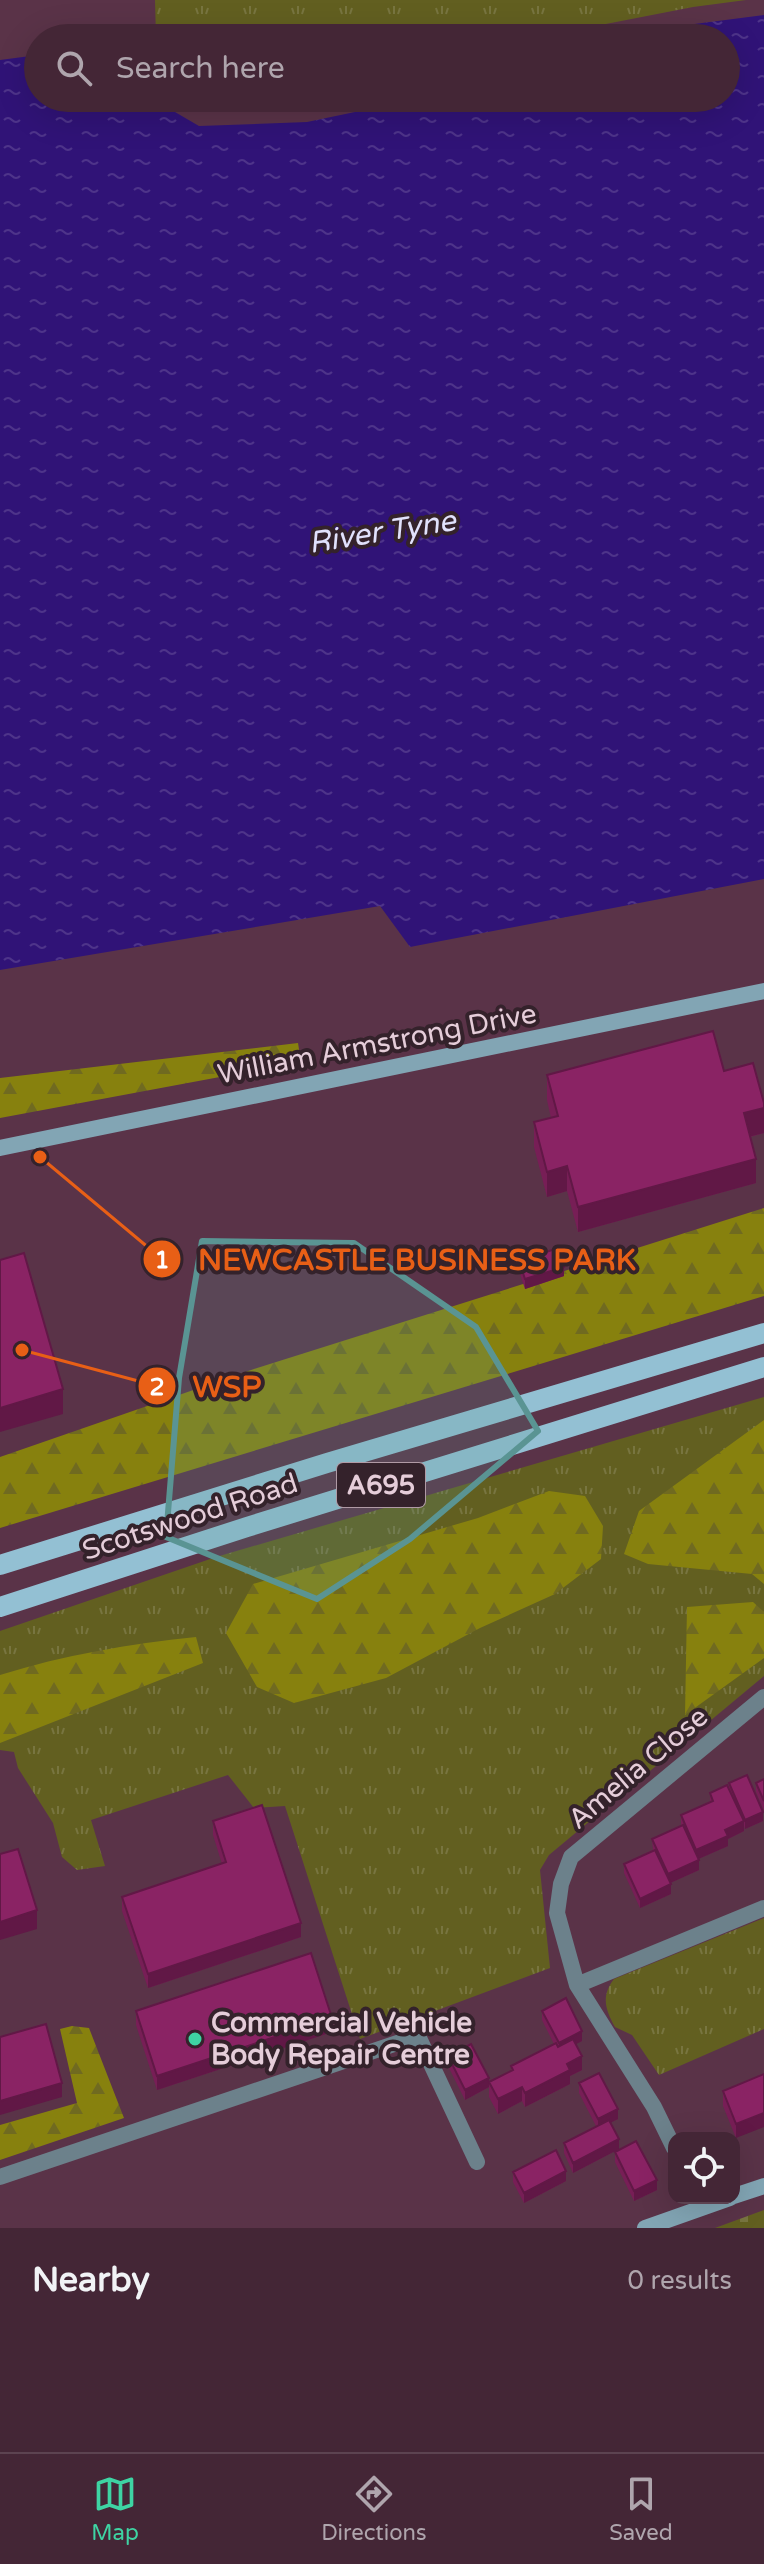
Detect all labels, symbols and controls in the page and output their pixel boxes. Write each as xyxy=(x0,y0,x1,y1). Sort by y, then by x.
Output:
search box xyxy=(24,24,740,112)
icon: search xyxy=(52,46,96,90)
text: Search here xyxy=(116,50,285,87)
water label: River Tyne xyxy=(306,502,460,562)
street label: William Armstrong Drive xyxy=(215,996,539,1092)
callout: NEWCASTLE BUSINESS PARK xyxy=(142,1232,652,1286)
text: NEWCASTLE BUSINESS PARK xyxy=(198,1242,636,1279)
text: 1 xyxy=(154,1246,170,1275)
callout: WSP xyxy=(137,1359,278,1413)
text: WSP xyxy=(193,1369,261,1406)
text: 2 xyxy=(149,1373,165,1402)
road number: A695 xyxy=(337,1463,425,1507)
street label: Scotswood Road xyxy=(78,1466,302,1568)
street label: Amelia Close xyxy=(561,1700,715,1836)
place label: Commercial Vehicle Body Repair Centre xyxy=(211,2006,472,2072)
marker: Commercial Vehicle Body Repair Centre xyxy=(186,2030,204,2048)
map controls xyxy=(668,2132,740,2204)
button: locate xyxy=(668,2132,740,2204)
text: Nearby xyxy=(32,2260,150,2301)
text: 0 results xyxy=(627,2265,732,2296)
tab: Map xyxy=(91,2472,139,2546)
tab: Directions xyxy=(321,2472,427,2546)
tab: Saved xyxy=(609,2472,673,2546)

